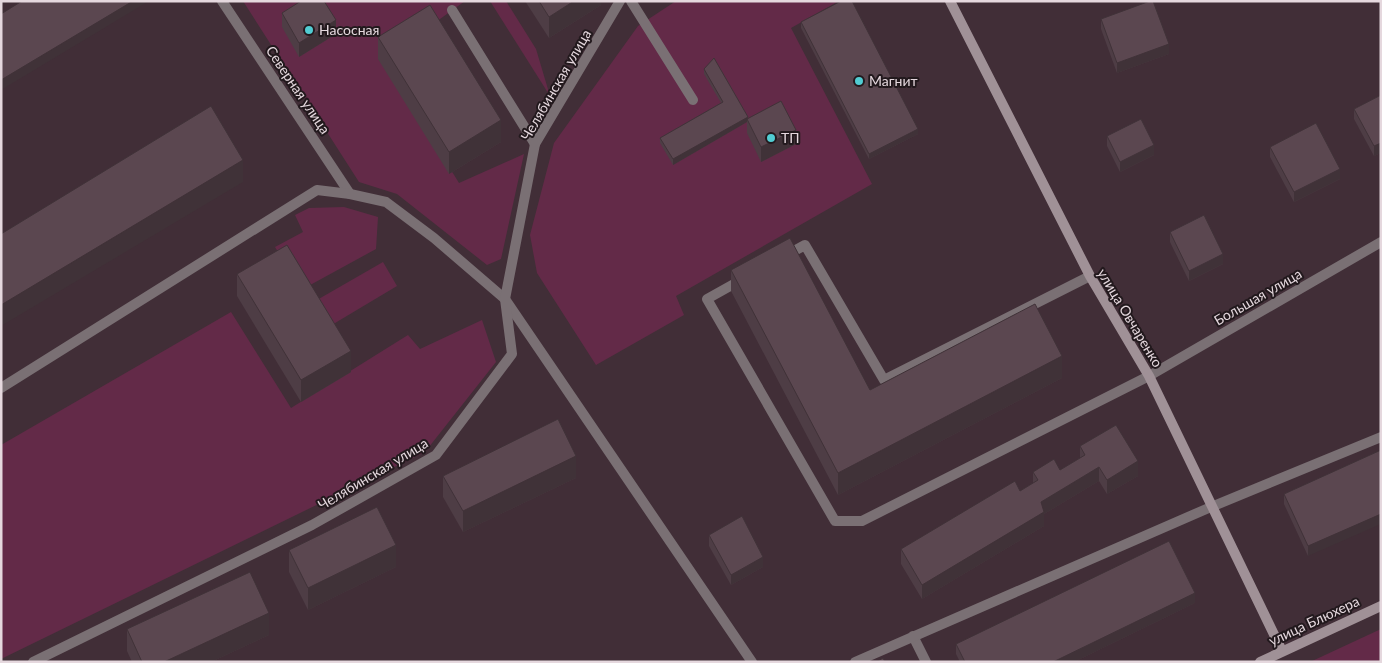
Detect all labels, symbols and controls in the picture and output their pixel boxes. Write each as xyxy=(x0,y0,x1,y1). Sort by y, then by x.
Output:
place label: Насосная xyxy=(319,21,379,38)
marker: Насосная xyxy=(303,24,315,36)
street label: Челябинская улица xyxy=(517,26,594,143)
street label: Северная улица xyxy=(263,43,334,137)
place label: Магнит xyxy=(869,72,918,89)
marker: Магнит xyxy=(853,75,865,87)
place label: ТП xyxy=(781,129,800,146)
marker: ТП xyxy=(765,132,777,144)
street label: улица Овчаренко xyxy=(1094,265,1167,370)
street label: Большая улица xyxy=(1211,265,1305,329)
street label: Челябинская улица xyxy=(315,434,431,513)
street label: улица Блюхера xyxy=(1266,592,1362,649)

